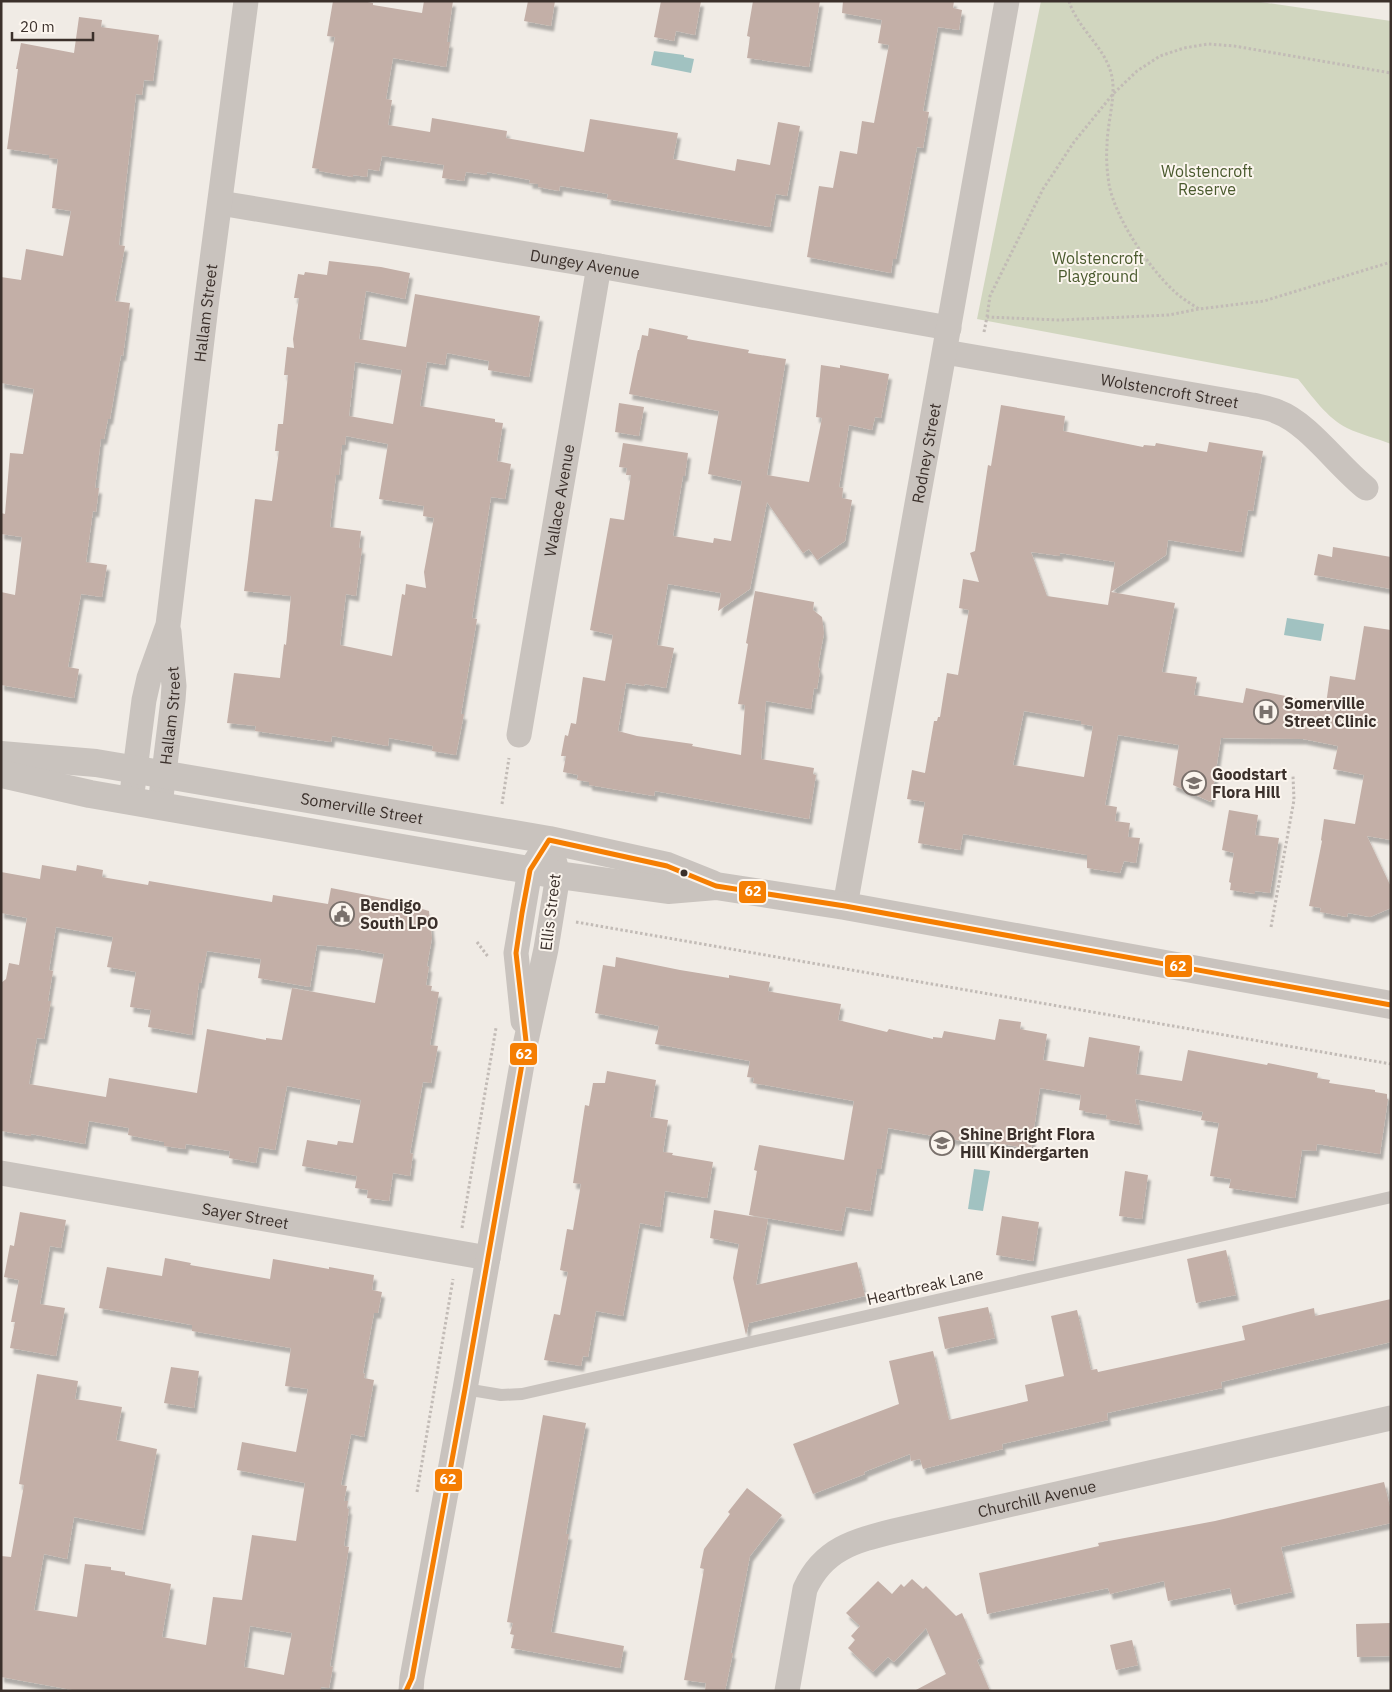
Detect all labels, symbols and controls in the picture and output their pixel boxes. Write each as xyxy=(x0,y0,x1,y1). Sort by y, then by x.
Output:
scale bar xyxy=(12,10,94,42)
text: 20 m xyxy=(20,17,55,36)
park label: Wolstencroft Reserve xyxy=(1161,161,1253,199)
street label: Dungey Avenue xyxy=(528,245,642,283)
park label: Wolstencroft Playground xyxy=(1052,248,1144,286)
street label: Hallam Street xyxy=(189,263,221,363)
street label: Wolstencroft Street xyxy=(1099,369,1240,413)
street label: Rodney Street xyxy=(907,401,945,505)
street label: Wallace Avenue xyxy=(540,442,578,558)
street label: Hallam Street xyxy=(155,666,184,766)
place label: Somerville Street Clinic xyxy=(1284,693,1377,731)
hospital icon: Somerville Street Clinic xyxy=(1253,699,1279,725)
place label: Goodstart Flora Hill xyxy=(1212,764,1287,802)
school or university icon: Goodstart Flora Hill xyxy=(1181,770,1207,796)
street label: Somerville Street xyxy=(299,788,425,828)
unlabelled marker xyxy=(679,868,689,878)
street label: Ellis Street xyxy=(535,872,565,952)
line badge: 62 xyxy=(738,880,767,904)
text: 62 xyxy=(745,882,761,900)
place label: Bendigo South LPO xyxy=(360,895,438,933)
public building icon: Bendigo South LPO xyxy=(329,901,355,927)
line badge: 62 xyxy=(1164,954,1193,978)
text: 62 xyxy=(1170,957,1186,975)
line badge: 62 xyxy=(509,1042,538,1066)
text: 62 xyxy=(516,1045,532,1063)
place label: Shine Bright Flora Hill Kindergarten xyxy=(960,1124,1095,1162)
school or university icon: Shine Bright Flora Hill Kindergarten xyxy=(929,1130,955,1156)
street label: Sayer Street xyxy=(200,1198,290,1233)
street label: Heartbreak Lane xyxy=(865,1263,986,1309)
line badge: 62 xyxy=(434,1468,463,1492)
text: 62 xyxy=(440,1470,456,1488)
street label: Churchill Avenue xyxy=(976,1475,1098,1522)

